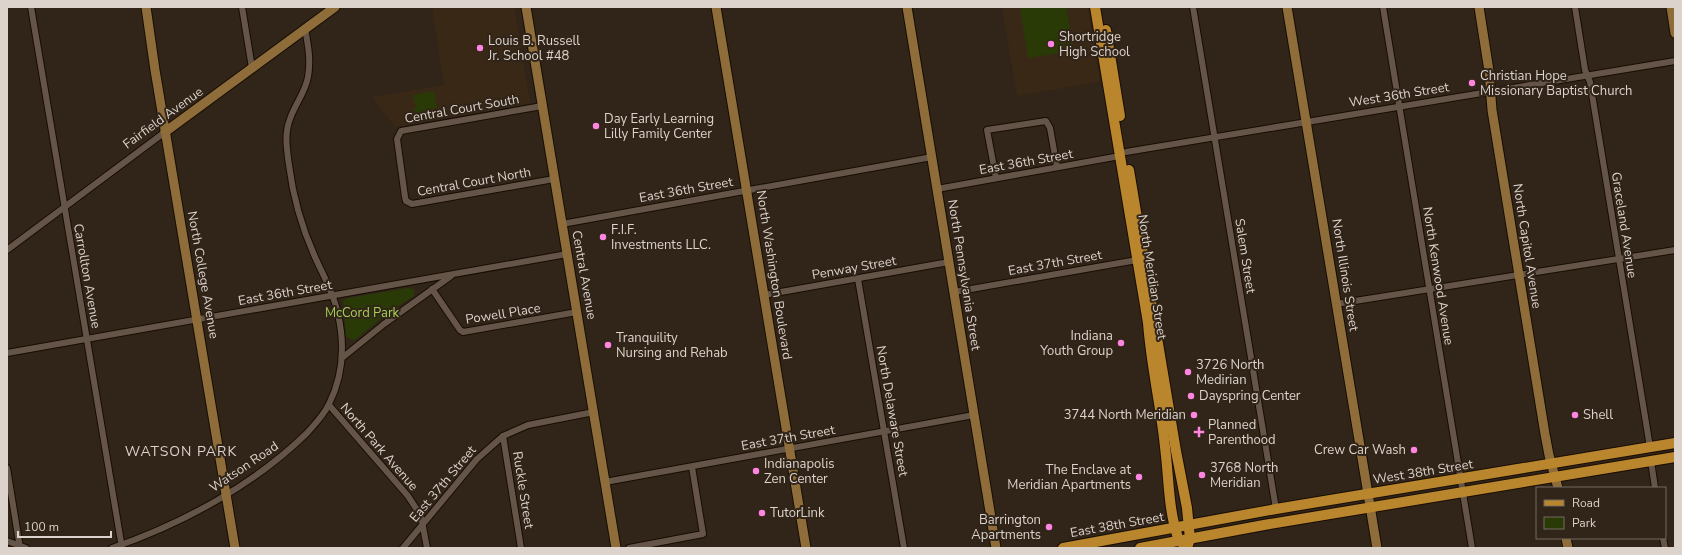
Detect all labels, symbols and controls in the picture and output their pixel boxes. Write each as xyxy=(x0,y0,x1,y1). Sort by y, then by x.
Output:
place label: Shortridge High School xyxy=(1059,28,1130,61)
place label: Louis B. Russell Jr. School #48 xyxy=(487,32,580,65)
marker: Shortridge High School xyxy=(1046,39,1056,49)
marker: Louis B. Russell Jr. School #48 xyxy=(475,43,485,53)
place label: Christian Hope Missionary Baptist Church xyxy=(1480,67,1632,100)
street label: West 36th Street xyxy=(1348,78,1451,112)
marker: Christian Hope Missionary Baptist Church xyxy=(1467,78,1477,88)
street label: Fairfield Avenue xyxy=(119,83,207,153)
street label: Central Court South xyxy=(403,90,521,128)
place label: Day Early Learning Lilly Family Center xyxy=(604,110,714,143)
marker: Day Early Learning Lilly Family Center xyxy=(591,121,601,131)
street label: East 36th Street xyxy=(978,145,1075,179)
street label: Central Court North xyxy=(416,163,532,201)
street label: Graceland Avenue xyxy=(1607,171,1641,279)
street label: East 36th Street xyxy=(638,173,735,207)
street label: North Capitol Avenue xyxy=(1508,182,1546,310)
street label: North Washington Boulevard xyxy=(752,189,796,361)
street label: North Pennsylvania Street xyxy=(943,198,985,352)
street label: North Kenwood Avenue xyxy=(1418,206,1458,347)
street label: North College Avenue xyxy=(183,210,223,340)
street label: North Meridian Street xyxy=(1133,213,1171,341)
street label: Salem Street xyxy=(1230,217,1260,295)
street label: North Illinois Street xyxy=(1327,217,1363,333)
place label: F.I.F. Investments LLC. xyxy=(611,221,711,254)
street label: Carrollton Avenue xyxy=(69,222,105,330)
street label: Central Avenue xyxy=(567,229,601,321)
marker: F.I.F. Investments LLC. xyxy=(598,232,608,242)
street label: East 37th Street xyxy=(1007,246,1104,280)
street label: Penway Street xyxy=(810,252,898,284)
street label: East 36th Street xyxy=(237,276,334,310)
street label: Powell Place xyxy=(464,299,542,329)
park label: McCord Park xyxy=(325,304,400,322)
place label: Indiana Youth Group xyxy=(1039,327,1113,360)
place label: Tranquility Nursing and Rehab xyxy=(616,329,728,362)
marker: Indiana Youth Group xyxy=(1116,338,1126,348)
marker: Tranquility Nursing and Rehab xyxy=(603,340,613,350)
street label: North Delaware Street xyxy=(872,344,912,478)
place label: 3726 North Medirian xyxy=(1196,356,1264,389)
marker: 3726 North Medirian xyxy=(1183,367,1193,377)
place label: Dayspring Center xyxy=(1199,387,1301,405)
marker: Dayspring Center xyxy=(1186,391,1196,401)
street label: North Park Avenue xyxy=(336,399,422,495)
place label: 3744 North Meridian xyxy=(1064,406,1186,424)
place label: Shell xyxy=(1583,406,1613,424)
marker: 3744 North Meridian xyxy=(1189,410,1199,420)
marker: Shell xyxy=(1570,410,1580,420)
place label: Planned Parenthood xyxy=(1208,416,1276,449)
street label: East 37th Street xyxy=(740,421,837,455)
marker: Planned Parenthood xyxy=(1193,426,1205,438)
street label: Watson Road xyxy=(206,437,282,497)
place label: Crew Car Wash xyxy=(1314,441,1406,459)
district label: WATSON PARK xyxy=(125,442,237,461)
street label: East 37th Street xyxy=(406,442,481,526)
marker: Crew Car Wash xyxy=(1409,445,1419,455)
street label: Ruckle Street xyxy=(508,450,538,530)
place label: Indianapolis Zen Center xyxy=(764,455,834,488)
street label: West 38th Street xyxy=(1372,455,1475,489)
place label: 3768 North Meridian xyxy=(1210,459,1278,492)
place label: The Enclave at Meridian Apartments xyxy=(1007,461,1131,494)
marker: Indianapolis Zen Center xyxy=(751,466,761,476)
marker: 3768 North Meridian xyxy=(1197,470,1207,480)
marker: The Enclave at Meridian Apartments xyxy=(1134,472,1144,482)
legend xyxy=(1536,487,1666,539)
text: Road xyxy=(1572,495,1600,511)
place label: TutorLink xyxy=(770,504,825,522)
marker: TutorLink xyxy=(757,508,767,518)
street label: East 38th Street xyxy=(1069,508,1166,542)
place label: Barrington Apartments xyxy=(971,511,1041,544)
scale bar xyxy=(18,513,111,539)
text: Park xyxy=(1572,515,1597,531)
text: 100 m xyxy=(24,519,59,535)
marker: Barrington Apartments xyxy=(1044,522,1054,532)

